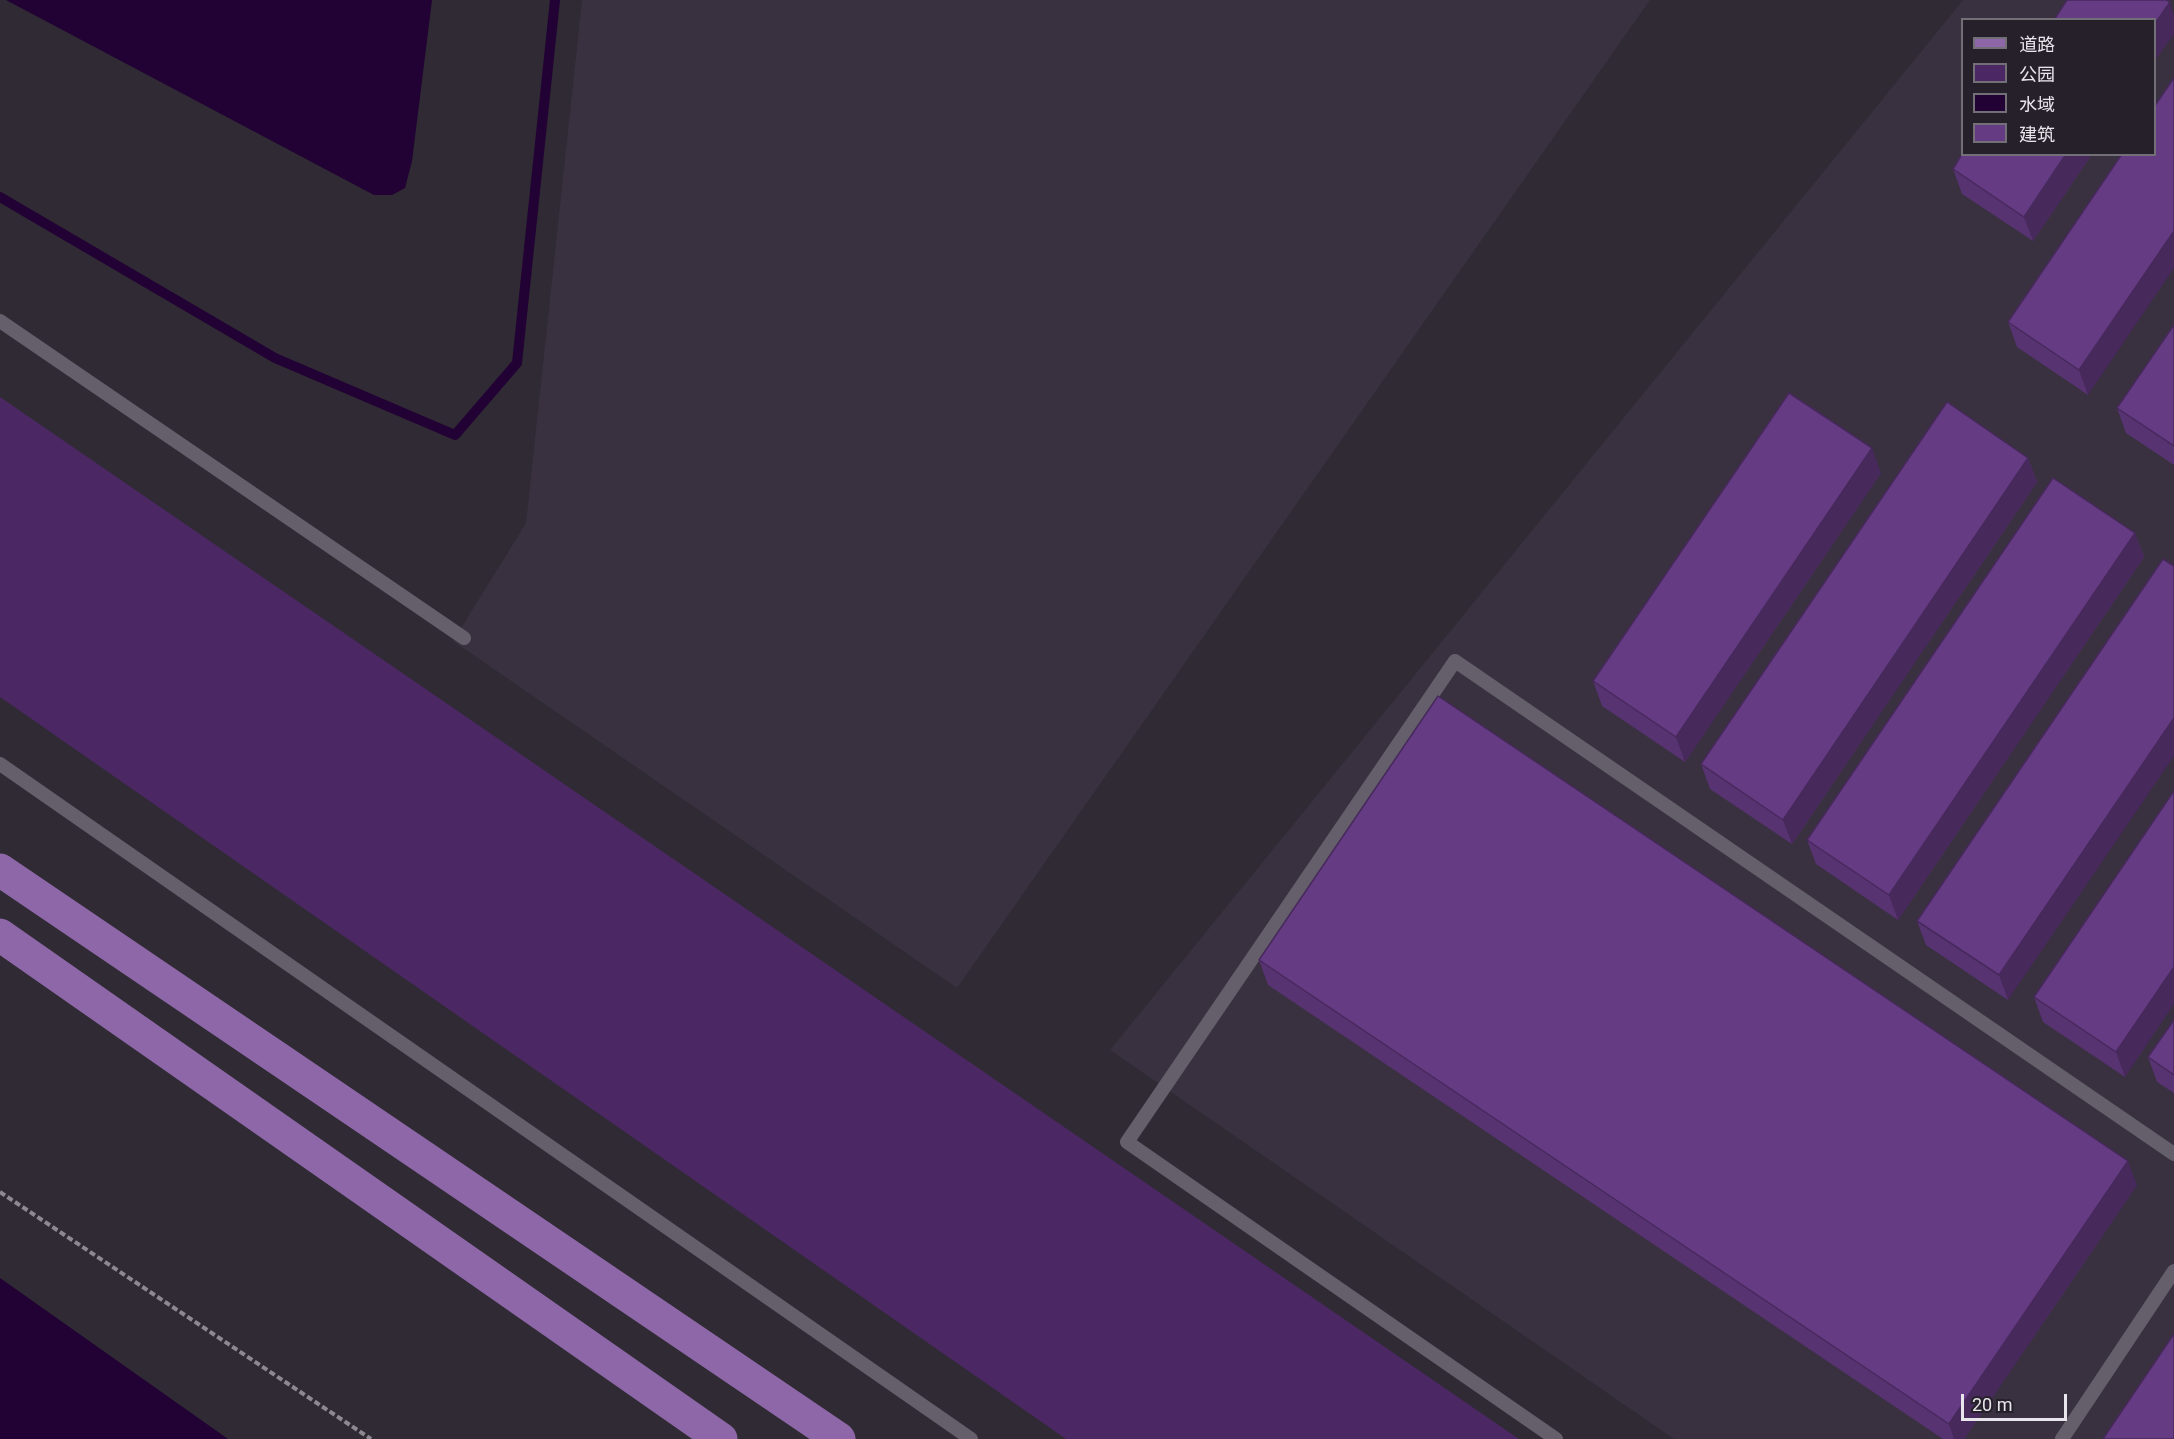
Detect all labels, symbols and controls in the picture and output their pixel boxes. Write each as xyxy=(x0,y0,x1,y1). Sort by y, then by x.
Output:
legend xyxy=(1961,18,2156,156)
text: 道路 xyxy=(2019,34,2055,55)
text: 公园 xyxy=(2019,64,2055,85)
text: 水域 xyxy=(2019,94,2055,115)
text: 建筑 xyxy=(2019,124,2055,145)
scale bar xyxy=(1964,1382,2070,1420)
text: 20 m xyxy=(1972,1394,2012,1415)

